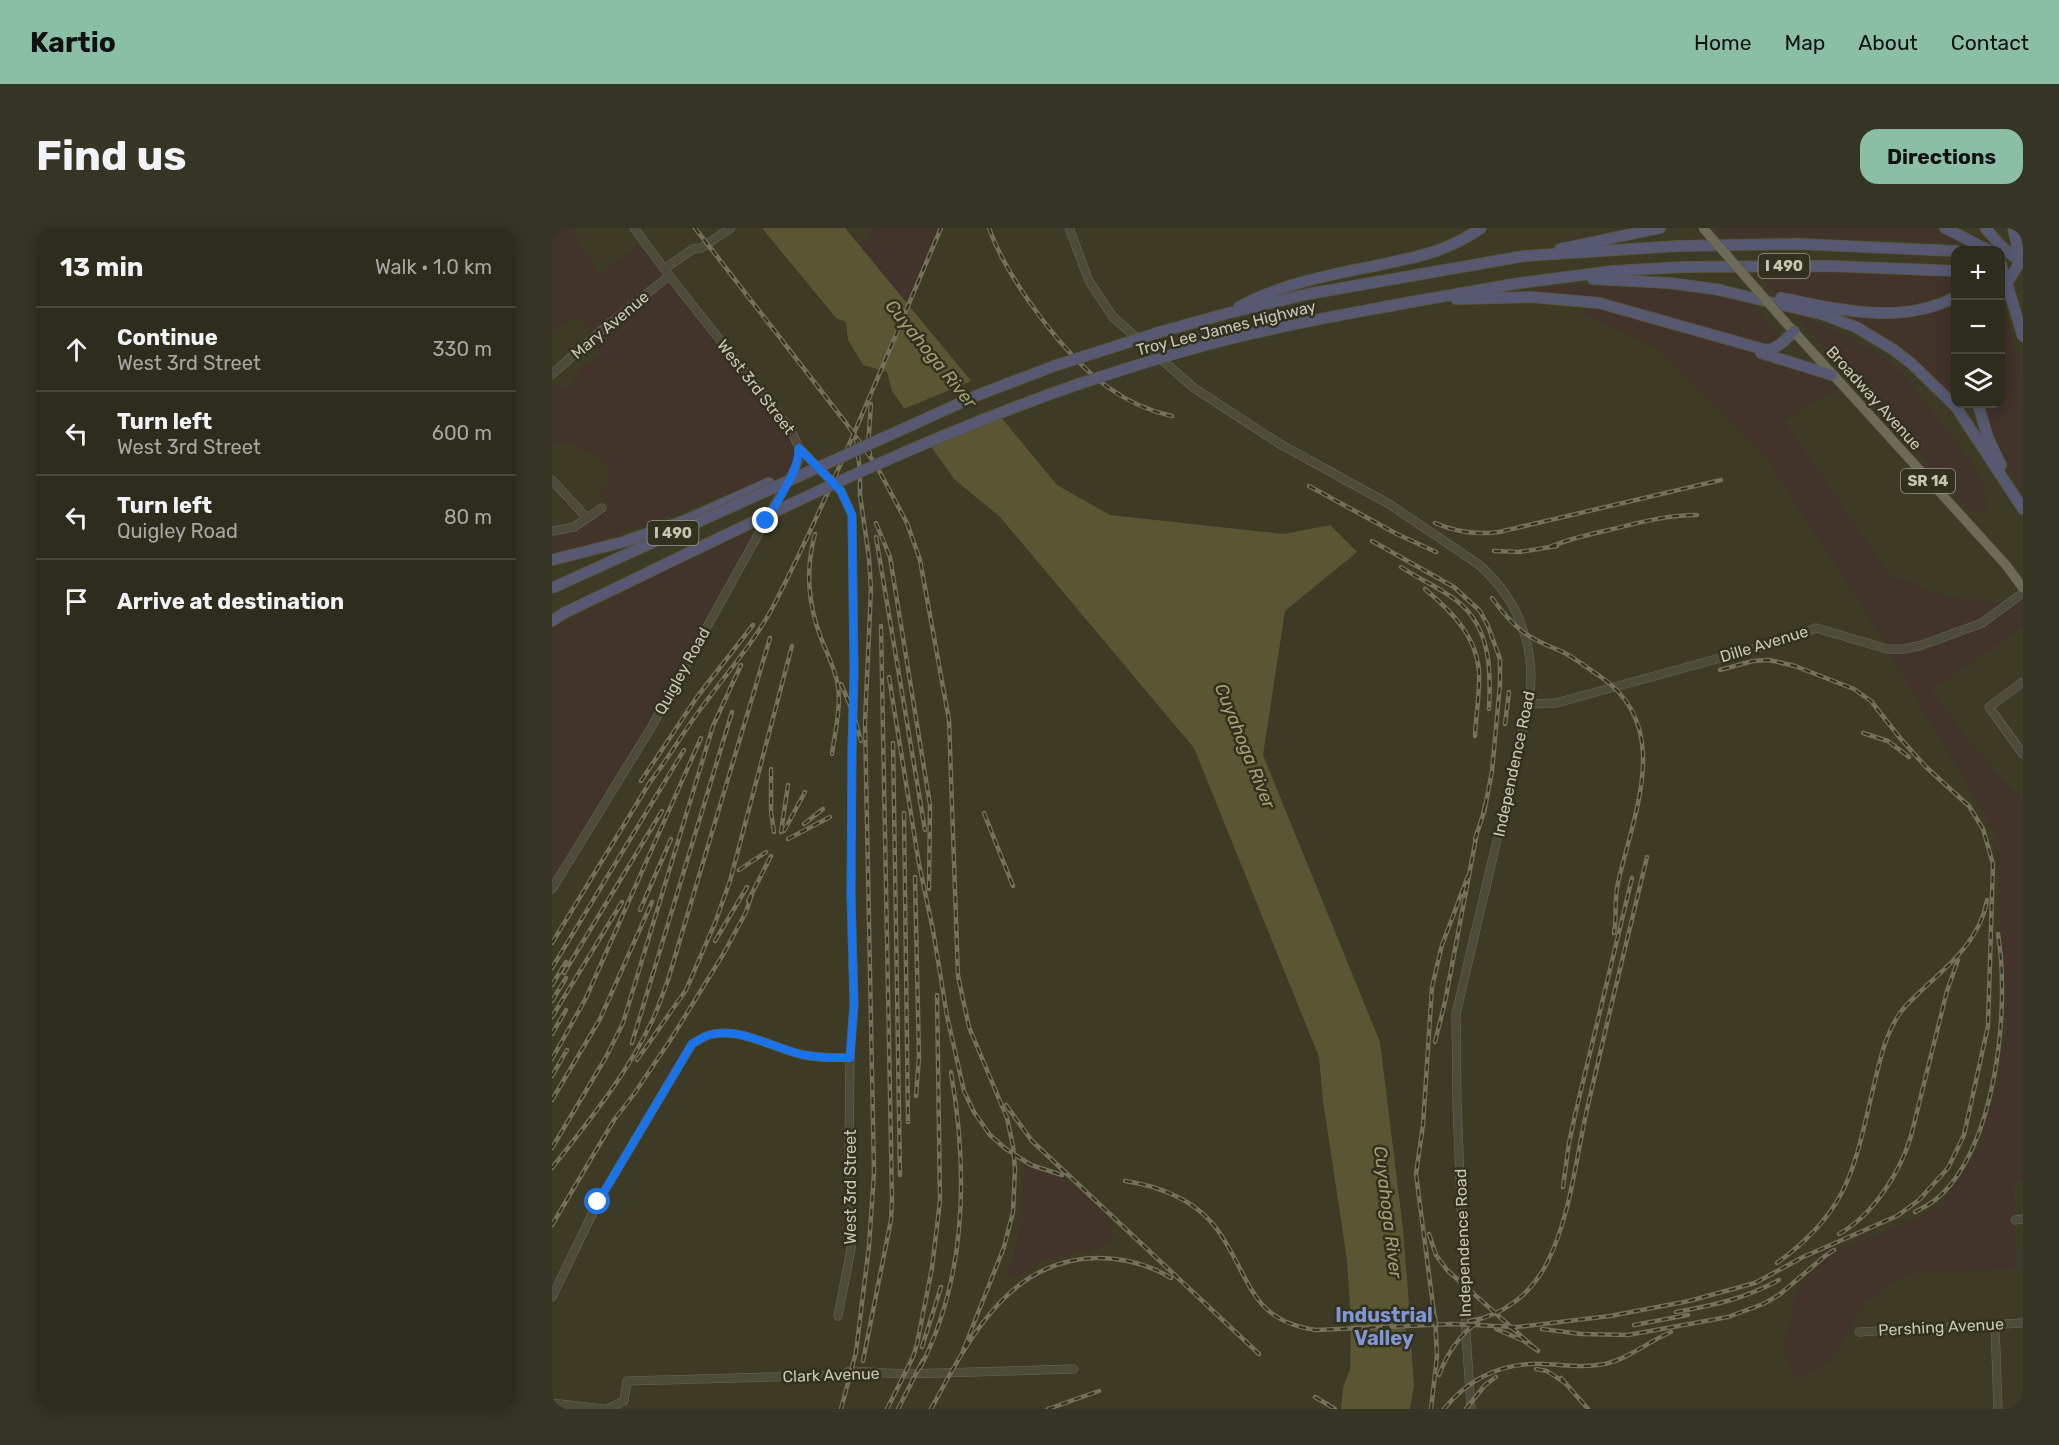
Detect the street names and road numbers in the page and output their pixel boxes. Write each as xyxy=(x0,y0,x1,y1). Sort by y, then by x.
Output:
road number: I 490 xyxy=(1758,254,1810,278)
street label: Mary Avenue xyxy=(567,287,653,363)
street label: Troy Lee James Highway xyxy=(1134,296,1318,360)
street label: West 3rd Street xyxy=(713,336,799,438)
street label: Broadway Avenue xyxy=(1822,342,1926,454)
road number: SR 14 xyxy=(1901,469,1955,493)
road number: I 490 xyxy=(648,521,698,545)
street label: Dille Avenue xyxy=(1718,622,1810,666)
street label: Quigley Road xyxy=(650,624,714,718)
street label: Independence Road xyxy=(1489,689,1539,839)
street label: West 3rd Street xyxy=(841,1130,860,1245)
street label: Independence Road xyxy=(1451,1168,1475,1318)
street label: Pershing Avenue xyxy=(1878,1314,2004,1340)
street label: Clark Avenue xyxy=(782,1364,880,1386)

